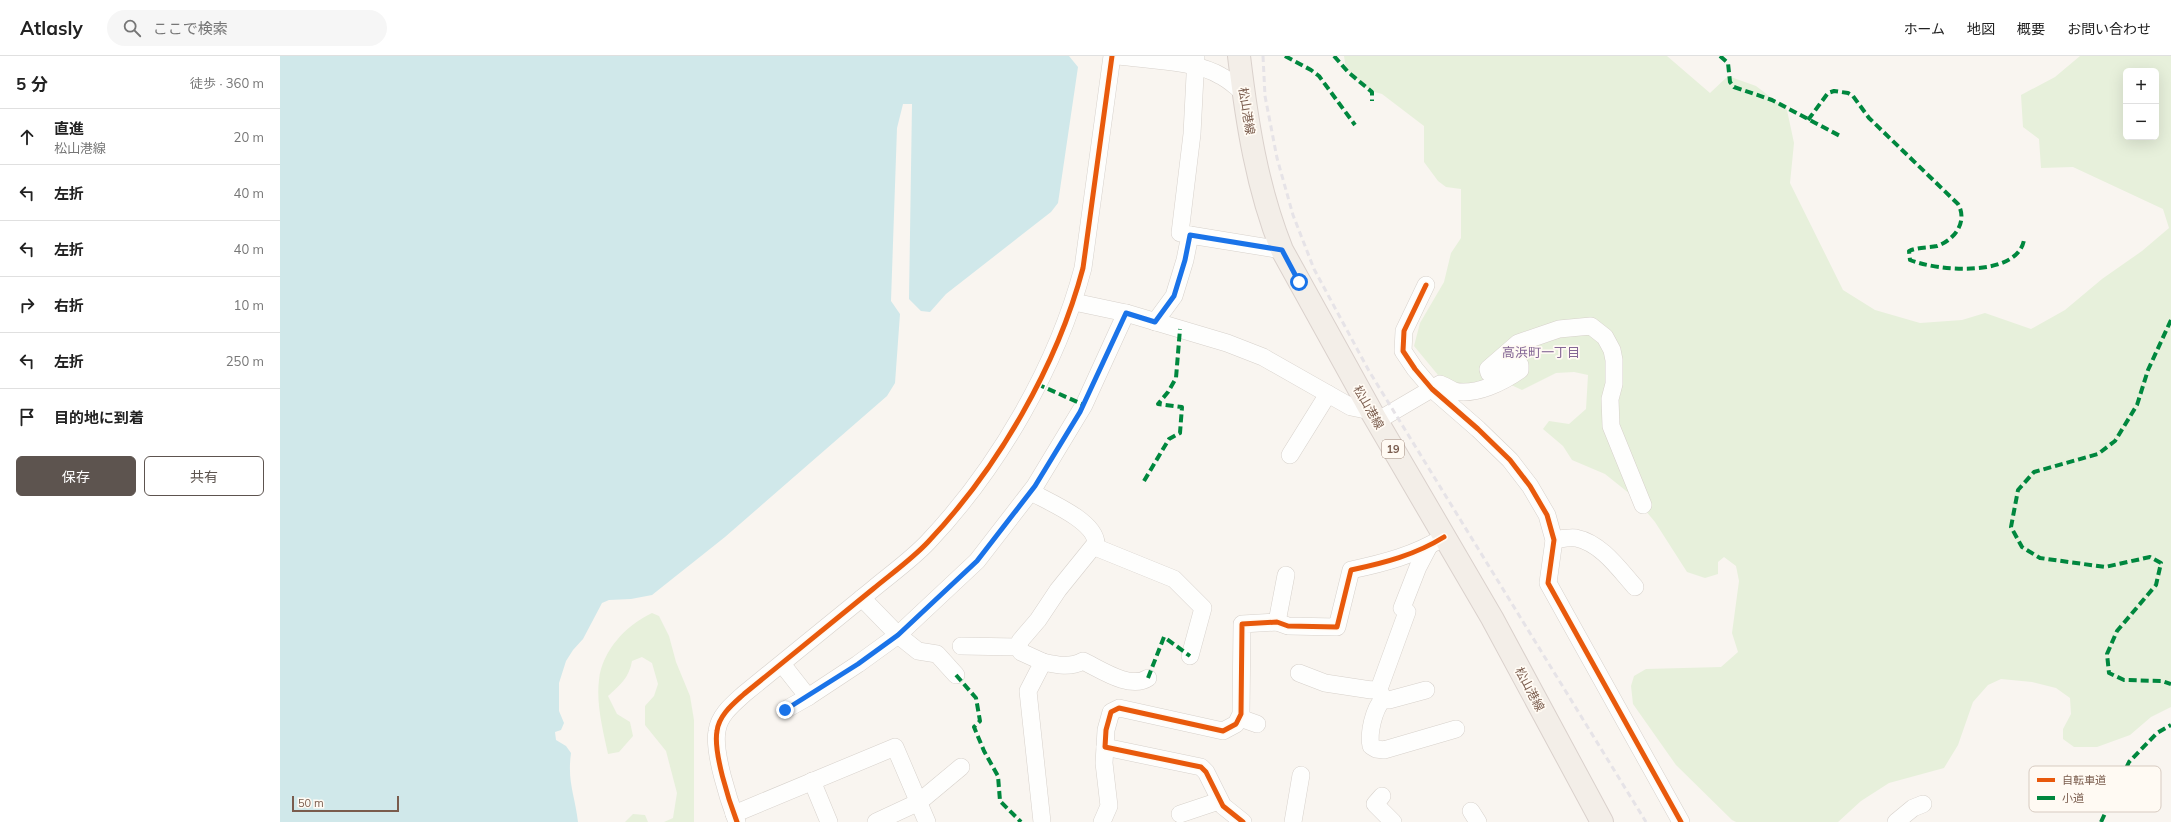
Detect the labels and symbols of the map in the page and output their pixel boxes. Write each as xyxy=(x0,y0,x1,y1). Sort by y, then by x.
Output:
street label: 松山港線 xyxy=(1236,86,1258,136)
route start xyxy=(1290,273,1308,291)
district label: 高浜町一丁目 xyxy=(1502,344,1580,360)
street label: 松山港線 xyxy=(1351,382,1387,432)
road number: 19 xyxy=(1382,440,1404,458)
street label: 松山港線 xyxy=(1512,664,1548,714)
route end xyxy=(776,701,794,719)
legend xyxy=(2029,766,2161,812)
text: 自転車道 xyxy=(2062,773,2106,787)
text: 小道 xyxy=(2062,791,2084,805)
scale bar xyxy=(292,794,399,813)

